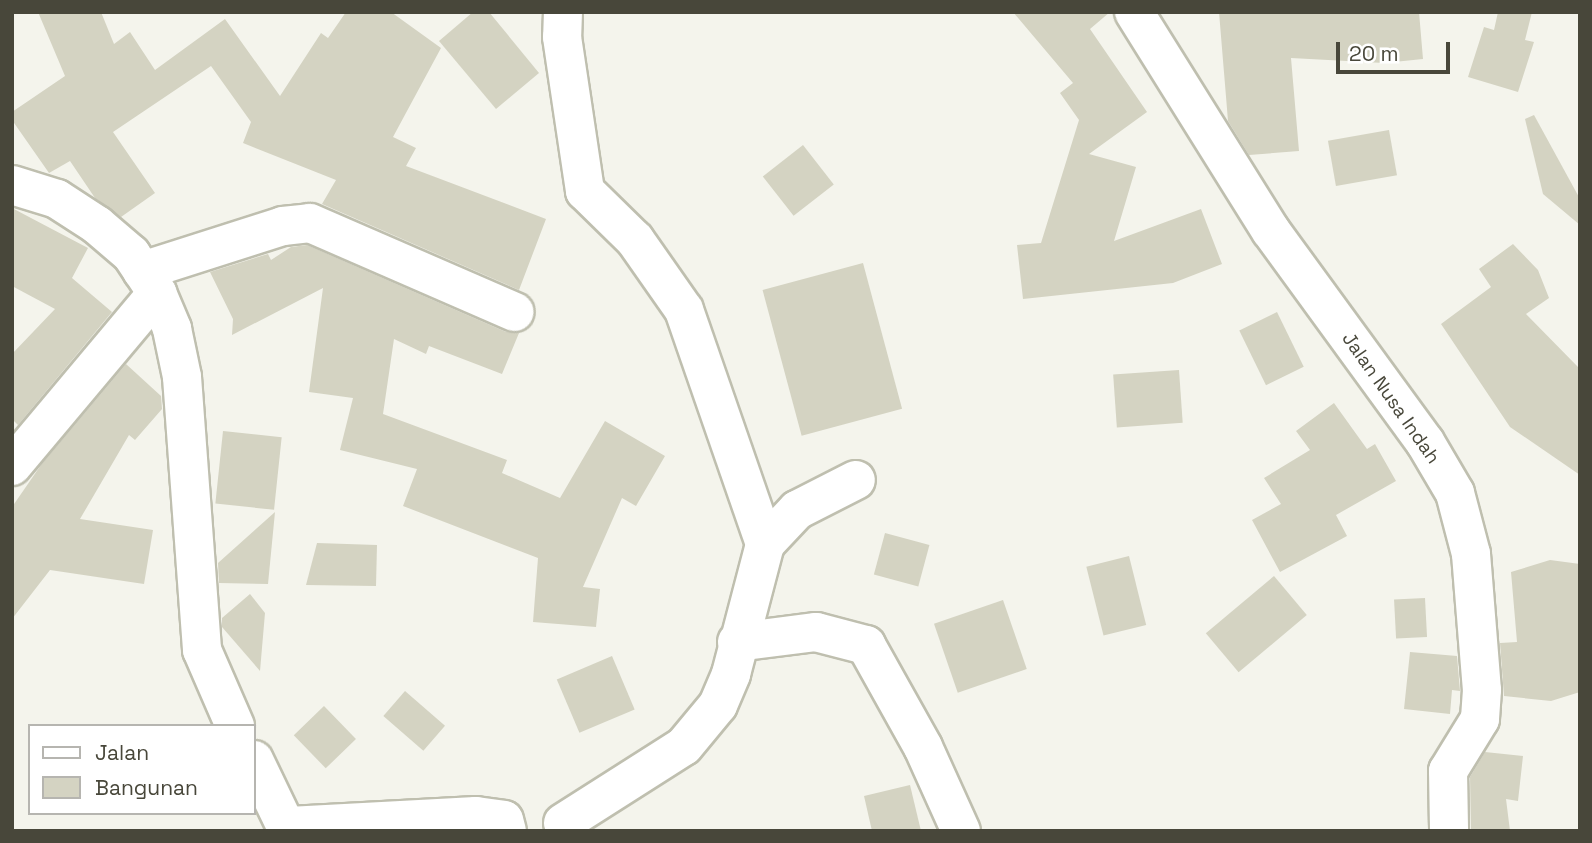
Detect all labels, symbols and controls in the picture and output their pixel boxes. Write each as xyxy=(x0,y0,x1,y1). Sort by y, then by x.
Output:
scale bar xyxy=(1340,28,1454,72)
text: 20 m xyxy=(1349,40,1399,67)
street label: Jalan Nusa Indah xyxy=(1337,328,1445,468)
legend xyxy=(28,724,256,815)
text: Jalan xyxy=(95,739,149,766)
text: Bangunan xyxy=(95,774,198,801)

